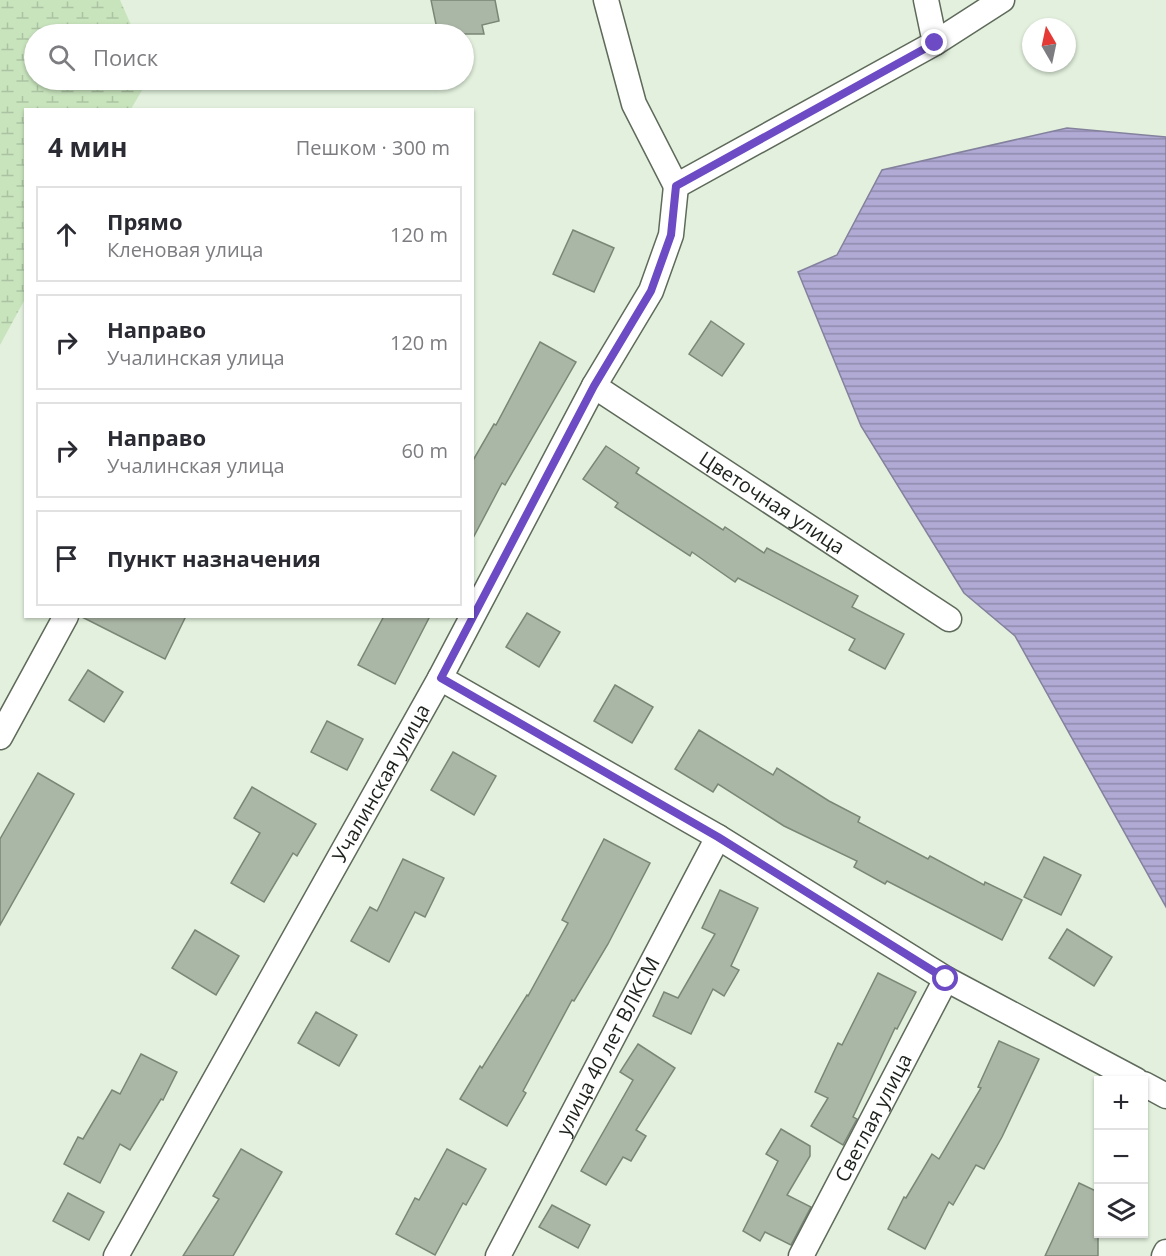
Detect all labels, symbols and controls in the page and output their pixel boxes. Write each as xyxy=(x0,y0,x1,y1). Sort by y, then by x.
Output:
north arrow xyxy=(1022,18,1076,72)
search box xyxy=(24,24,474,90)
route end xyxy=(921,29,947,55)
icon: search xyxy=(45,41,78,74)
text: Поиск xyxy=(93,42,158,72)
text: 4 мин xyxy=(48,129,128,165)
text: Пешком · 300 m xyxy=(296,134,450,161)
text: Прямо xyxy=(107,206,183,236)
icon: ahead xyxy=(50,218,83,251)
text: 120 m xyxy=(390,221,448,248)
text: Кленовая улица xyxy=(107,236,263,263)
text: Направо xyxy=(107,314,206,344)
icon: right xyxy=(50,326,83,359)
text: 120 m xyxy=(390,329,448,356)
text: Учалинская улица xyxy=(107,344,285,371)
text: Направо xyxy=(107,422,206,452)
icon: right xyxy=(50,434,83,467)
text: 60 m xyxy=(401,437,448,464)
street label: Цветочная улица xyxy=(694,445,850,560)
text: Учалинская улица xyxy=(107,452,285,479)
icon: arrive xyxy=(50,542,83,575)
text: Пункт назначения xyxy=(107,543,321,573)
street label: Учалинская улица xyxy=(325,699,436,867)
street label: улица 40 лет ВЛКСМ xyxy=(550,952,666,1140)
route start xyxy=(932,965,958,991)
street label: Светлая улица xyxy=(828,1049,918,1186)
map controls xyxy=(1094,1076,1148,1238)
button: + xyxy=(1094,1076,1148,1130)
button: − xyxy=(1094,1130,1148,1184)
button: layers xyxy=(1094,1184,1148,1238)

